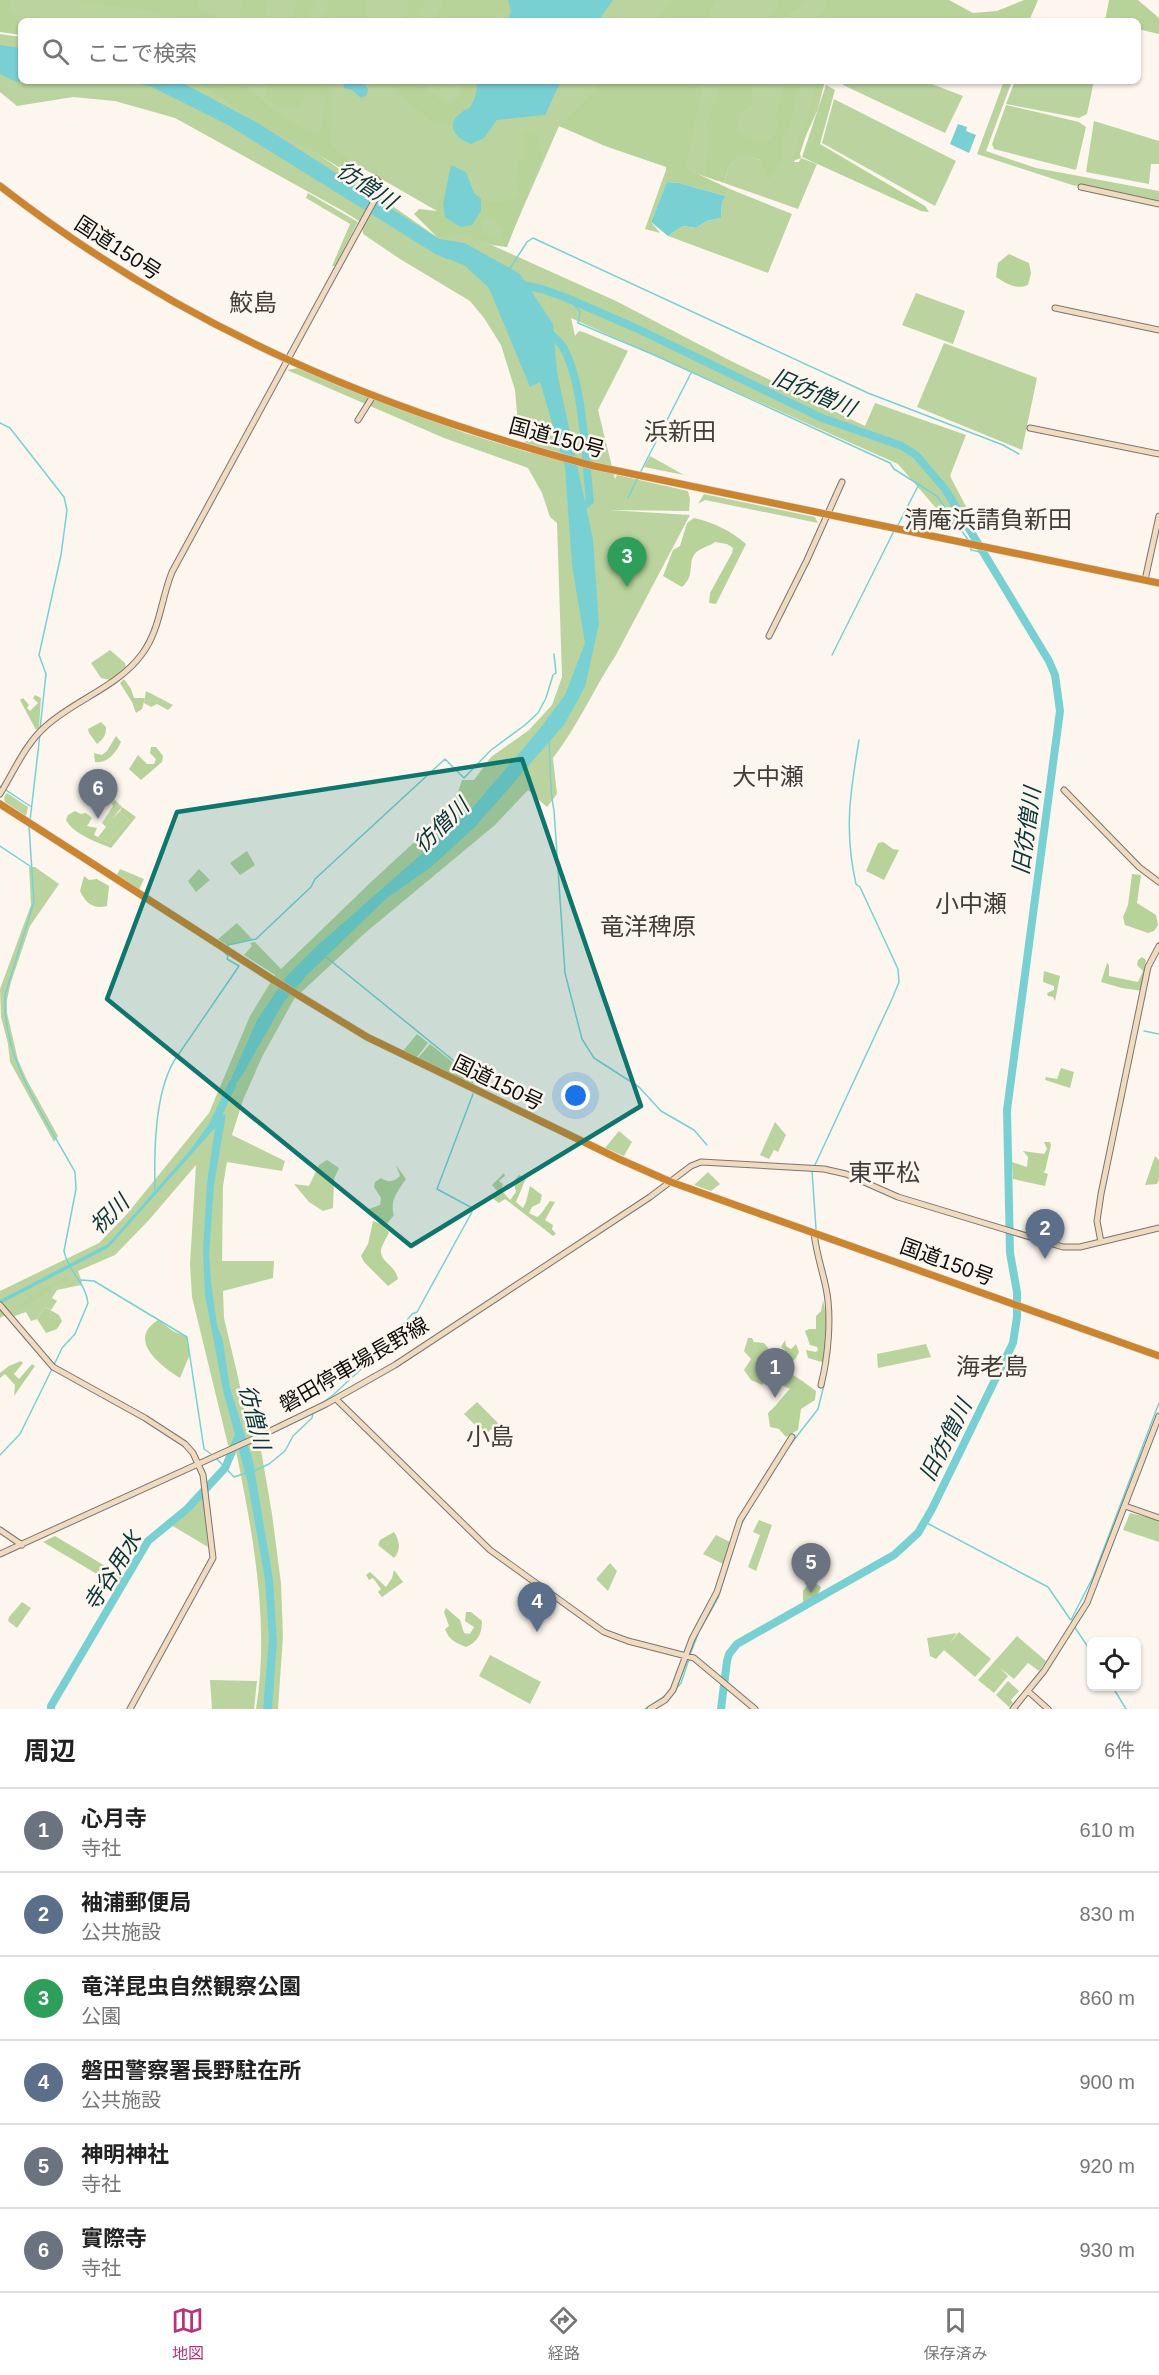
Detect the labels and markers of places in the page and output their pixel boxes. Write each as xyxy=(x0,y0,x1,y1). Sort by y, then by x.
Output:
pin: 3 xyxy=(608,538,646,587)
pin: 6 xyxy=(78,770,118,819)
pin: 2 xyxy=(1026,1210,1064,1259)
pin: 1 xyxy=(756,1348,794,1398)
pin: 5 xyxy=(792,1544,830,1593)
pin: 4 xyxy=(518,1582,556,1632)

